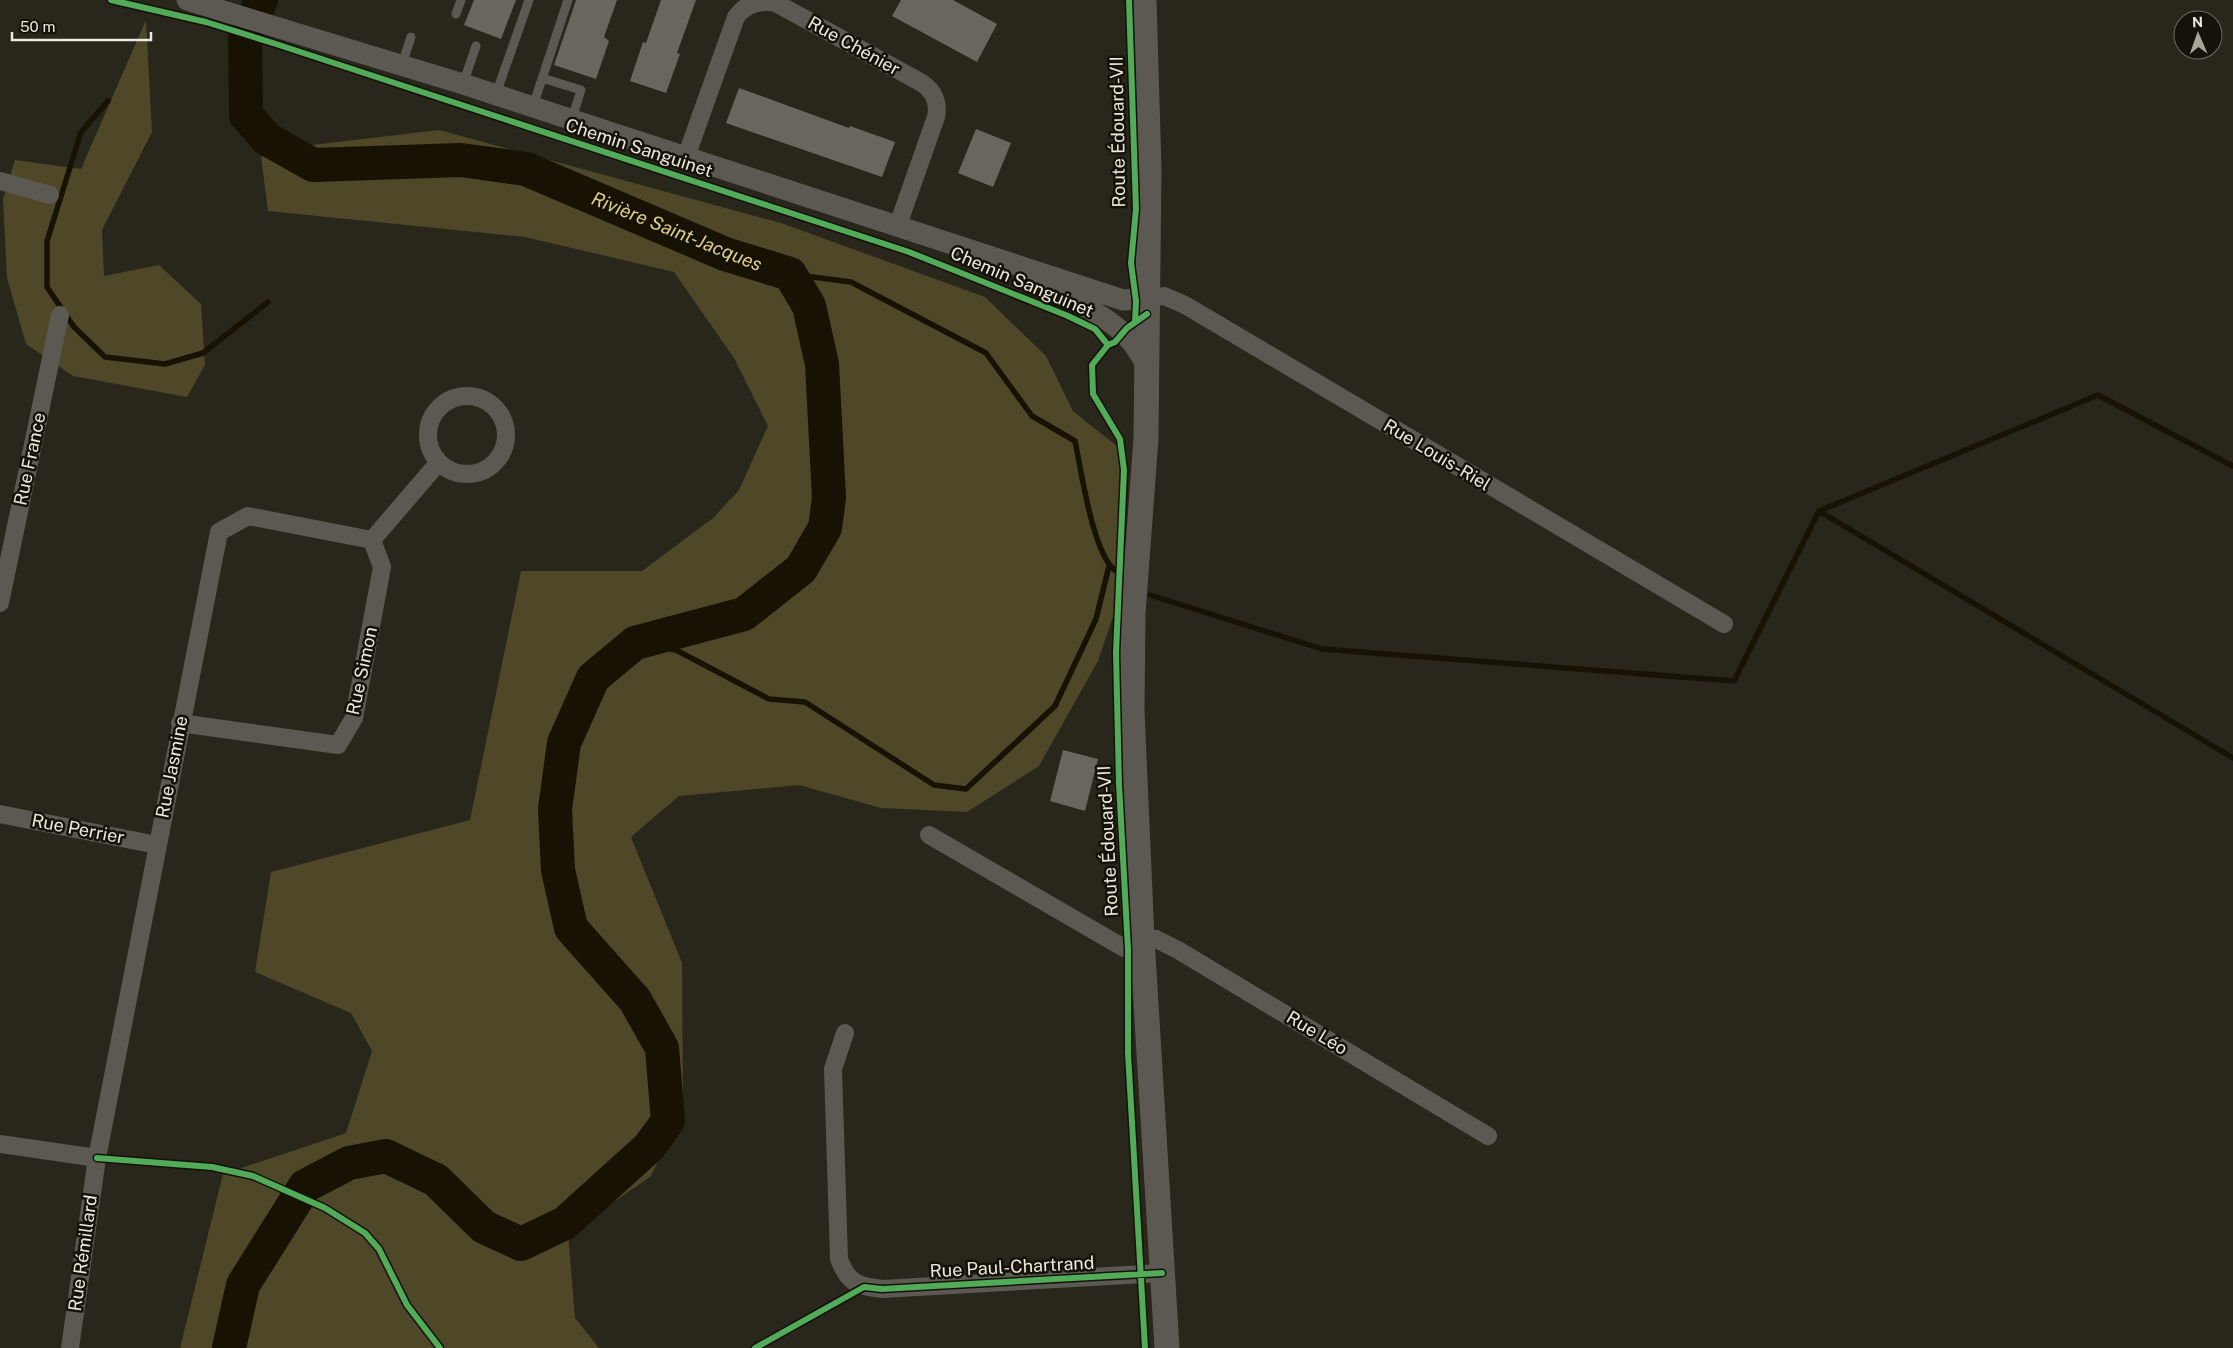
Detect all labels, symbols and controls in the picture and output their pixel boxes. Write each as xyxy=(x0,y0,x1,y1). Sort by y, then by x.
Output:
scale bar xyxy=(12,10,151,42)
north arrow xyxy=(2173,10,2223,60)
street label: Rue Chénier xyxy=(805,12,904,79)
text: N xyxy=(2192,14,2203,30)
text: 50 m xyxy=(20,18,55,35)
street label: Route Édouard-VII xyxy=(1105,56,1129,208)
street label: Chemin Sanguinet xyxy=(563,114,715,181)
water label: Rivière Saint-Jacques xyxy=(589,187,765,275)
street label: Chemin Sanguinet xyxy=(947,242,1097,321)
street label: Rue France xyxy=(9,410,50,507)
street label: Rue Louis-Riel xyxy=(1380,414,1494,495)
street label: Rue Simon xyxy=(342,625,381,717)
street label: Rue Jasmine xyxy=(151,714,192,820)
street label: Route Édouard-VII xyxy=(1092,765,1122,917)
street label: Rue Perrier xyxy=(30,809,126,848)
street label: Rue Léo xyxy=(1283,1006,1352,1059)
street label: Rue Rémillard xyxy=(64,1193,101,1312)
street label: Rue Paul-Chartrand xyxy=(929,1252,1095,1281)

